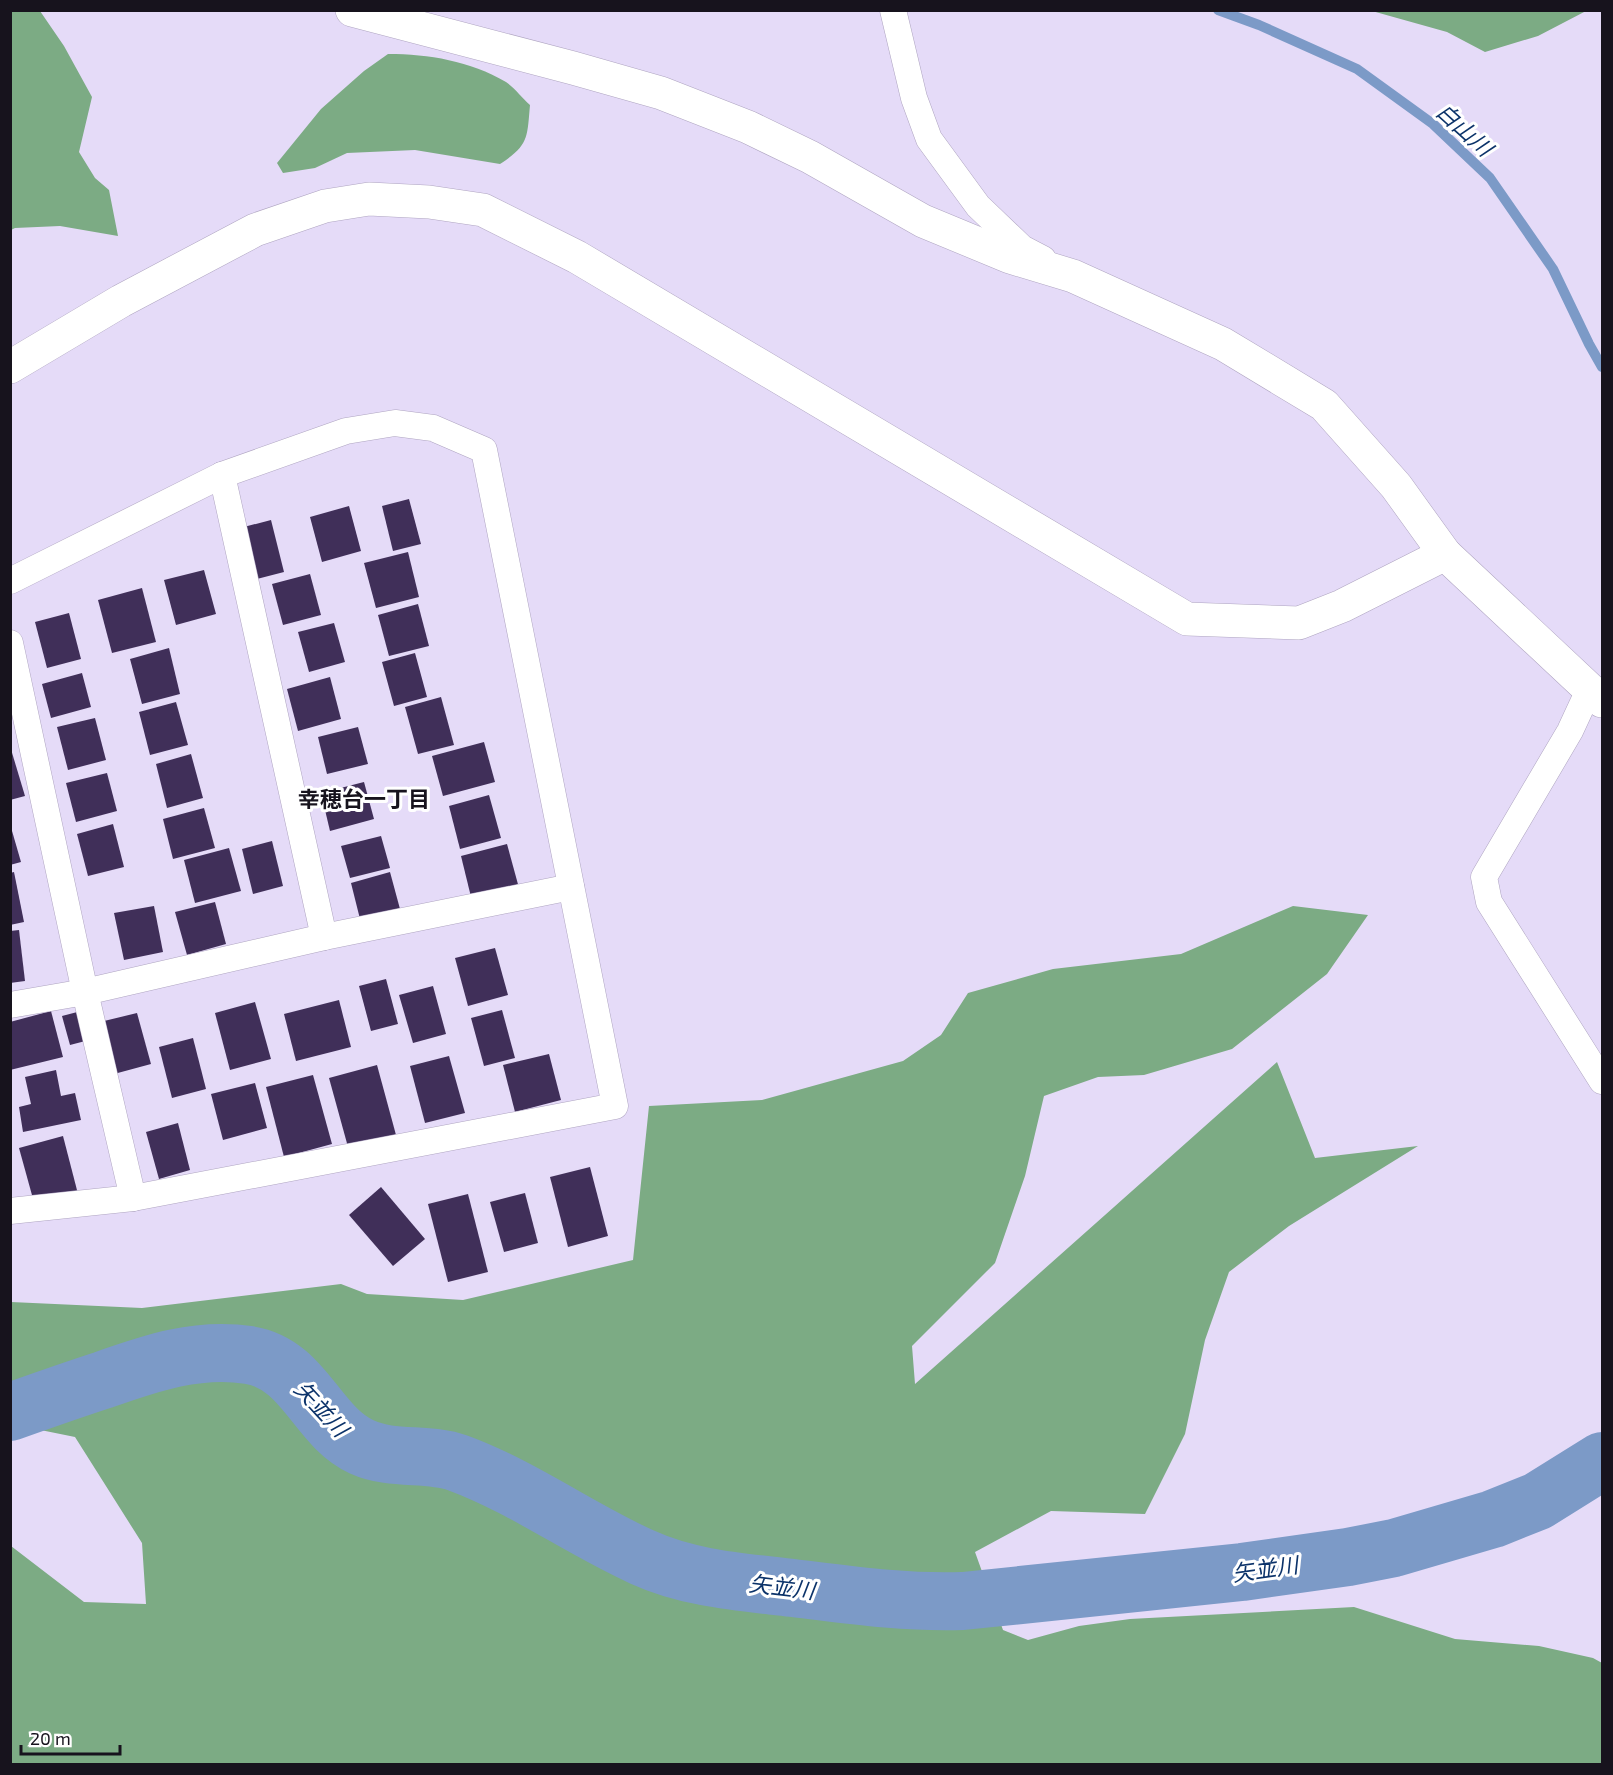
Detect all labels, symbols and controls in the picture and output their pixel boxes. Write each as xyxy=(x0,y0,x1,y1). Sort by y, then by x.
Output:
water label: 白山川 xyxy=(1432,97,1500,162)
district label: 幸穂台一丁目 xyxy=(298,785,430,811)
water label: 矢並川 xyxy=(290,1375,355,1442)
water label: 矢並川 xyxy=(1231,1550,1301,1585)
water label: 矢並川 xyxy=(748,1569,818,1603)
scale bar xyxy=(21,1718,120,1756)
text: 20 m xyxy=(30,1727,71,1749)

